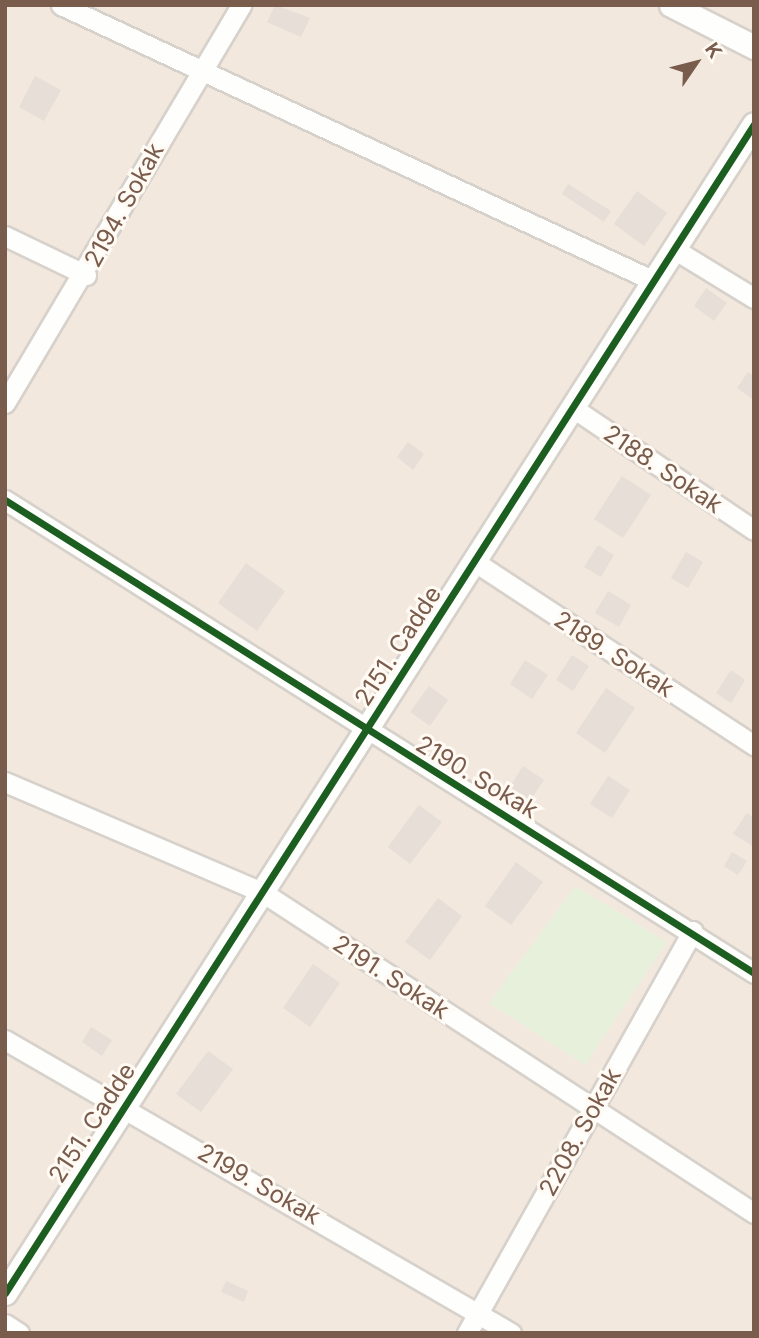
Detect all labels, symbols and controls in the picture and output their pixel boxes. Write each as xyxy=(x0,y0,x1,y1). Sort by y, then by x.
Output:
north arrow xyxy=(661,28,731,98)
text: K xyxy=(700,38,727,63)
street label: 2194. Sokak xyxy=(78,138,170,272)
street label: 2188. Sokak xyxy=(598,419,728,519)
street label: 2151. Cadde xyxy=(349,581,447,711)
street label: 2189. Sokak xyxy=(549,605,679,703)
street label: 2190. Sokak xyxy=(411,729,543,825)
street label: 2191. Sokak xyxy=(328,929,454,1025)
street label: 2151. Cadde xyxy=(43,1058,141,1188)
street label: 2208. Sokak xyxy=(533,1063,627,1201)
street label: 2199. Sokak xyxy=(193,1137,325,1231)

